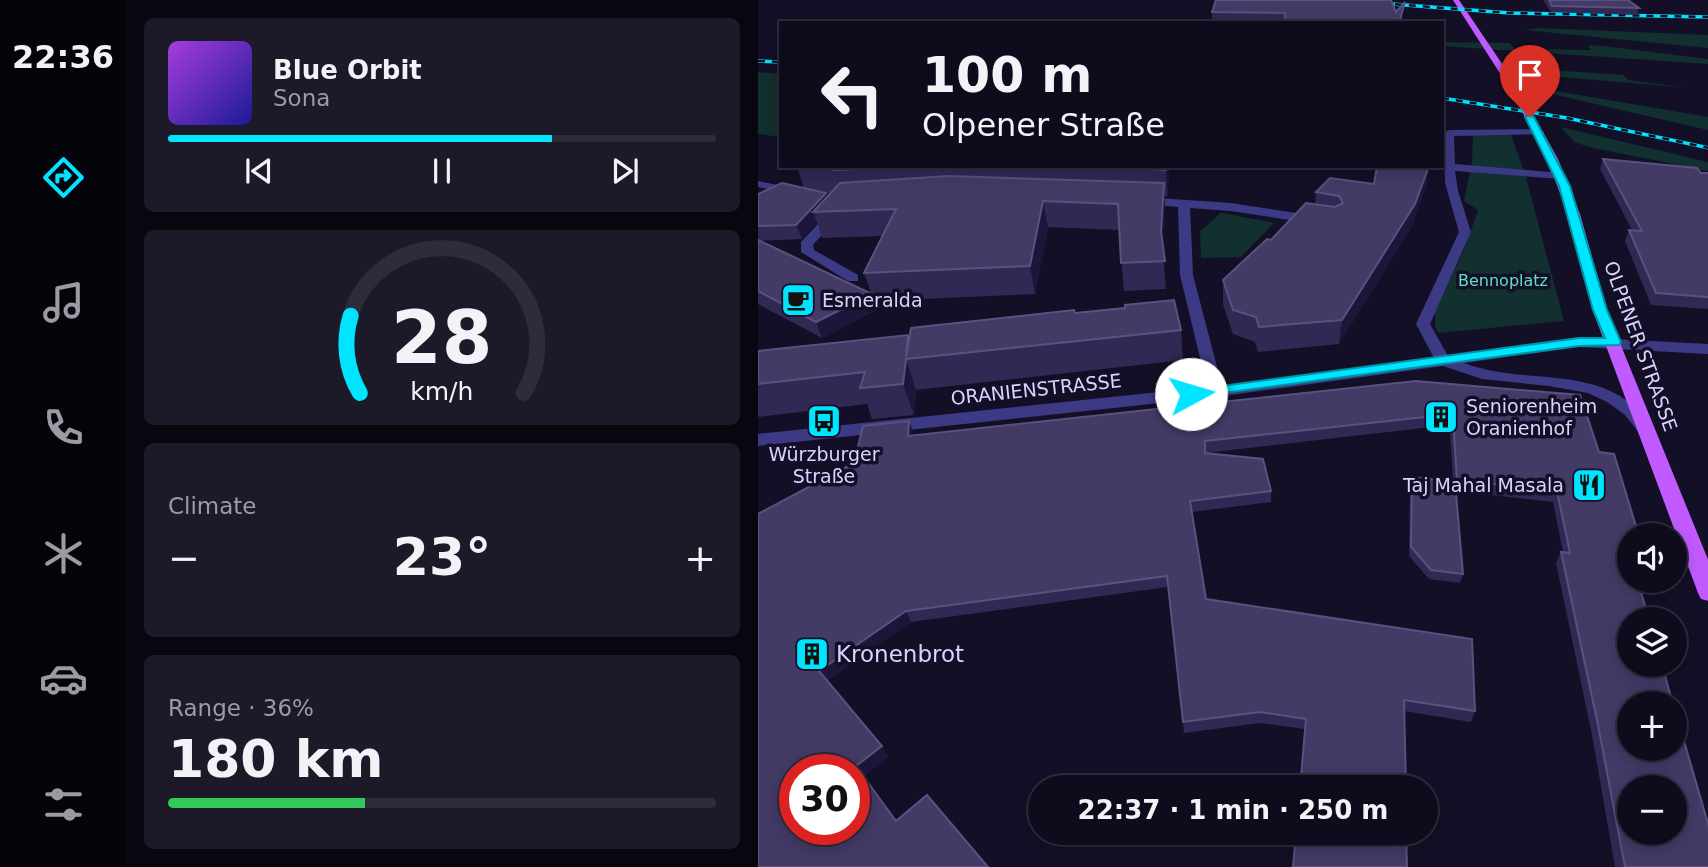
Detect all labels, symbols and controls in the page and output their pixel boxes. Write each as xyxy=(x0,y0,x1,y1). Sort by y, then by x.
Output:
text: 22:36 xyxy=(12,38,114,76)
pin xyxy=(1500,45,1560,117)
text: 100 m xyxy=(922,47,1092,104)
icon: left xyxy=(807,49,898,140)
text: Blue Orbit xyxy=(273,55,422,85)
icon: arrive xyxy=(1511,56,1549,94)
text: Sona xyxy=(273,85,330,111)
text: Olpener Straße xyxy=(922,106,1165,144)
icon: previous xyxy=(240,152,278,190)
icon: pause xyxy=(423,152,461,190)
icon: next xyxy=(606,152,644,190)
icon: directions xyxy=(39,153,88,202)
street label: OLPENER STRASSE xyxy=(1600,258,1682,434)
park label: Bennoplatz xyxy=(1458,271,1548,290)
icon: music xyxy=(39,278,88,327)
cafe icon: Esmeralda xyxy=(779,281,817,319)
place label: Esmeralda xyxy=(822,289,923,311)
text: 28 xyxy=(391,296,493,381)
position arrow xyxy=(1154,357,1228,431)
street label: ORANIENSTRASSE xyxy=(950,369,1122,409)
text: km/h xyxy=(410,377,474,406)
place label: Seniorenheim Oranienhof xyxy=(1466,395,1597,439)
building icon: Seniorenheim Oranienhof xyxy=(1422,398,1460,436)
bus stop icon: Würzburger Straße xyxy=(805,402,843,440)
icon: phone xyxy=(39,403,88,452)
place label: Würzburger Straße xyxy=(768,443,880,487)
restaurant icon: Taj Mahal Masala xyxy=(1570,466,1608,504)
place label: Taj Mahal Masala xyxy=(1402,474,1564,496)
text: Climate xyxy=(168,493,257,519)
map controls xyxy=(1617,523,1687,845)
button: sound xyxy=(1617,523,1687,593)
text: 23° xyxy=(393,527,491,587)
icon: climate xyxy=(39,529,88,578)
text: − xyxy=(168,536,200,580)
text: + xyxy=(684,536,716,580)
button: layers xyxy=(1617,607,1687,677)
building icon: Kronenbrot xyxy=(793,635,831,673)
place label: Kronenbrot xyxy=(836,641,964,667)
icon: car xyxy=(39,654,88,703)
button: + xyxy=(1617,691,1687,761)
text: Range · 36% xyxy=(168,695,314,721)
text: 180 km xyxy=(168,729,383,789)
speed limit sign: 30 xyxy=(779,754,870,845)
button: − xyxy=(1617,775,1687,845)
icon: filters xyxy=(39,780,88,829)
text: 22:37 · 1 min · 250 m xyxy=(1078,795,1388,825)

